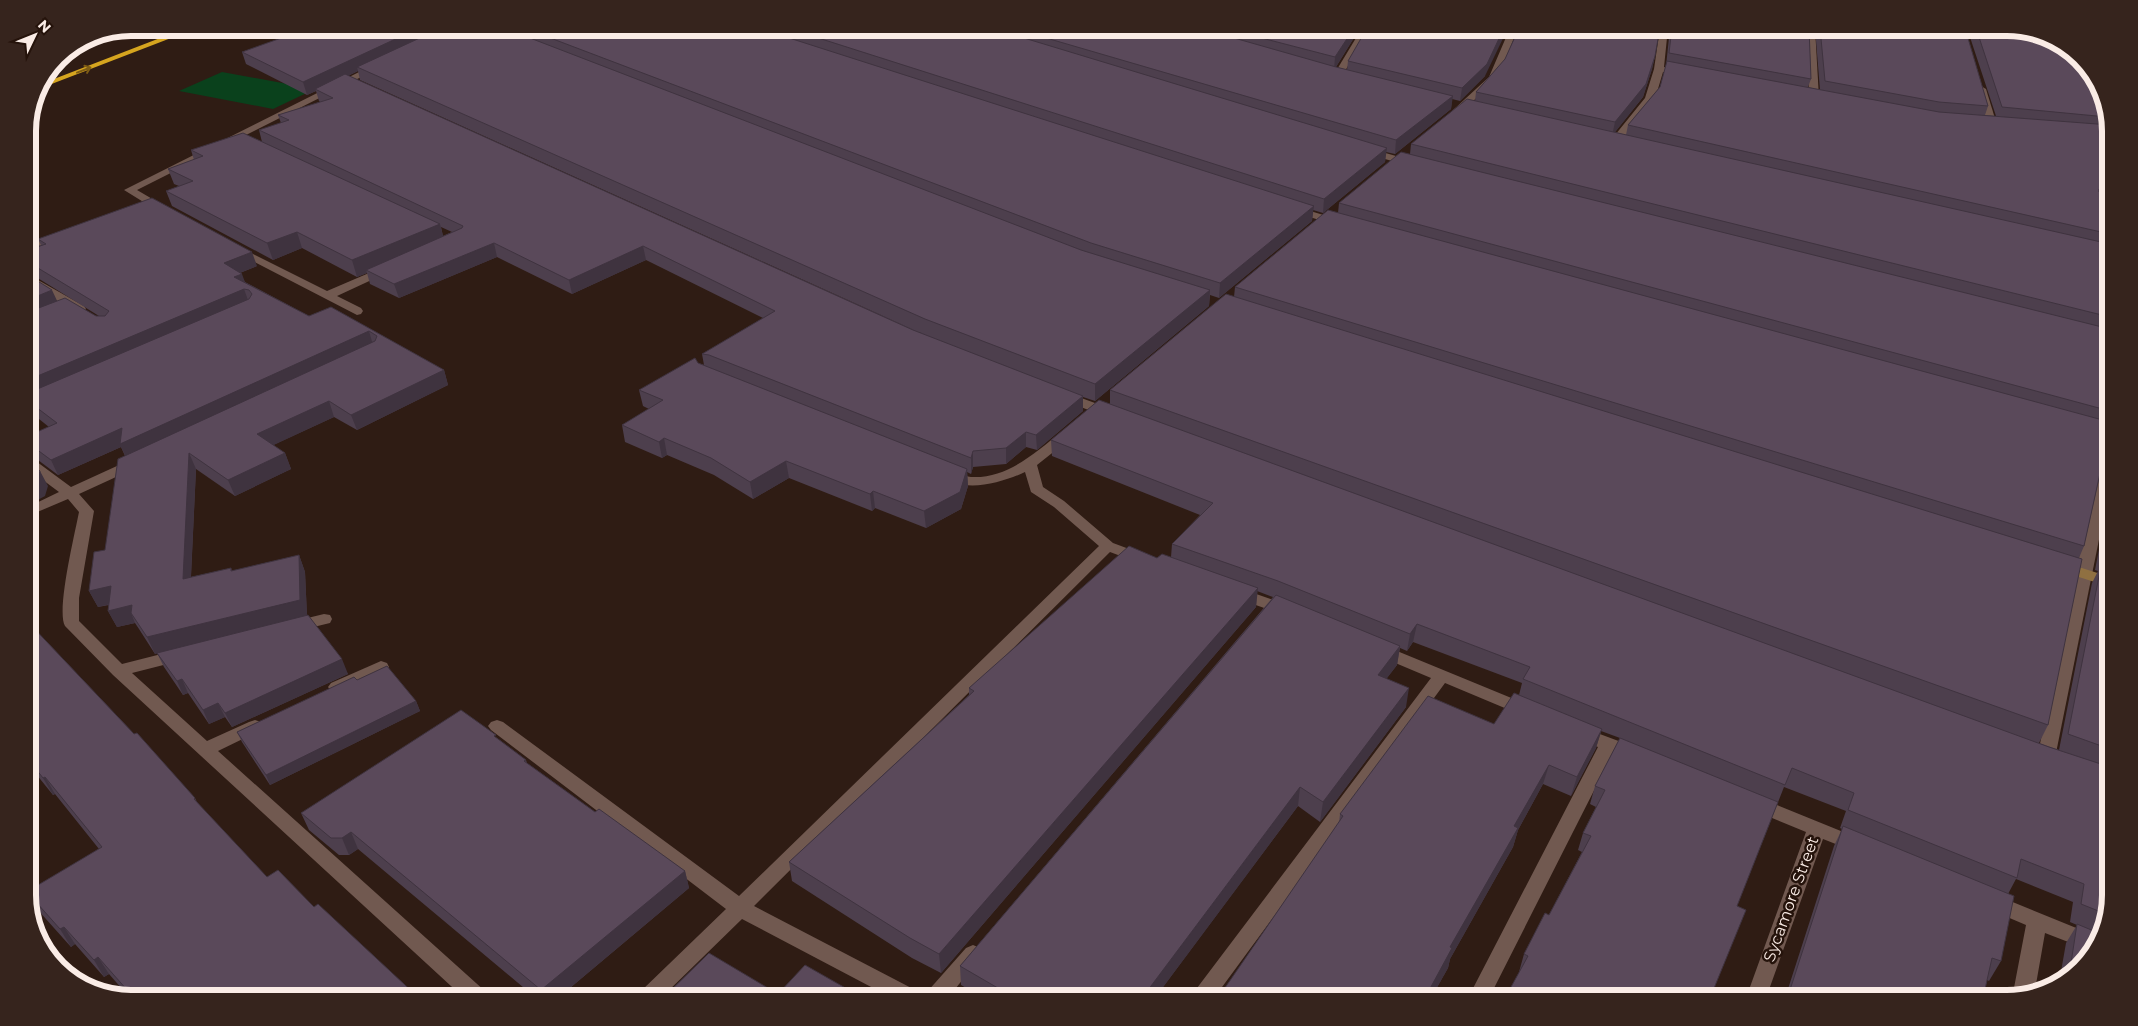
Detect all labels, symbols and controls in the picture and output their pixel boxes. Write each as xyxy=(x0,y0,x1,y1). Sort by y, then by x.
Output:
north arrow xyxy=(10,10,60,60)
text: N xyxy=(34,16,55,36)
one-way arrow xyxy=(76,65,91,74)
street label: Sycamore Street xyxy=(1759,833,1823,964)

